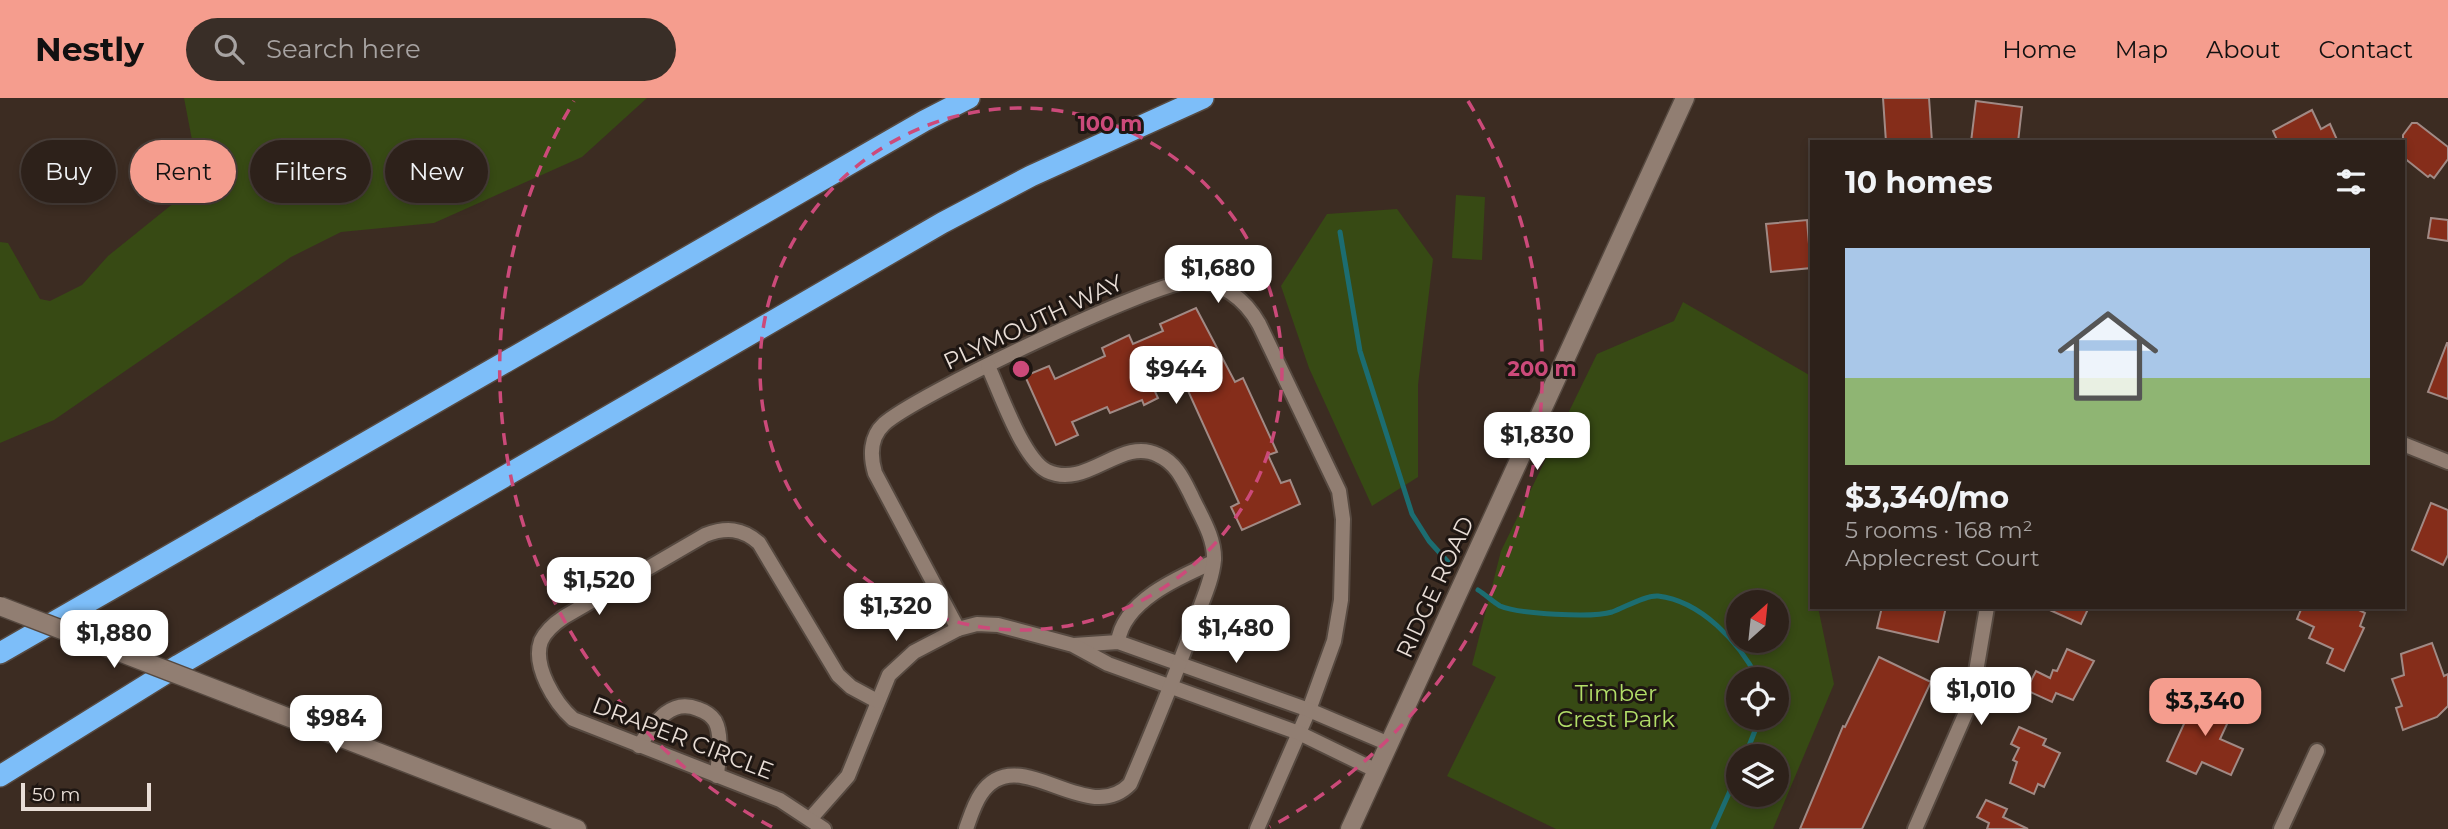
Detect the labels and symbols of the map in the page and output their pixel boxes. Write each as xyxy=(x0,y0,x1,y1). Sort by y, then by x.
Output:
text: 100 m xyxy=(1078,111,1142,136)
pin: $1,680 xyxy=(1161,246,1275,305)
street label: PLYMOUTH WAY xyxy=(939,268,1127,376)
pin: $944 xyxy=(1135,346,1217,406)
text: 200 m xyxy=(1508,356,1576,381)
centre of rings xyxy=(1009,357,1033,381)
pin: $1,830 xyxy=(1480,412,1594,472)
street label: RIDGE ROAD xyxy=(1390,512,1480,662)
pin: $1,520 xyxy=(542,558,656,617)
pin: $1,320 xyxy=(839,584,953,643)
north arrow xyxy=(1726,590,1788,653)
pin: $1,480 xyxy=(1179,606,1293,665)
pin: $1,880 xyxy=(57,610,171,670)
pin: $1,010 xyxy=(1924,668,2038,727)
pin: $3,340 xyxy=(2148,678,2262,738)
park label: Timber Crest Park xyxy=(1557,679,1675,733)
street label: DRAPER CIRCLE xyxy=(589,691,777,785)
pin: $984 xyxy=(295,696,377,755)
scale bar xyxy=(21,780,150,812)

